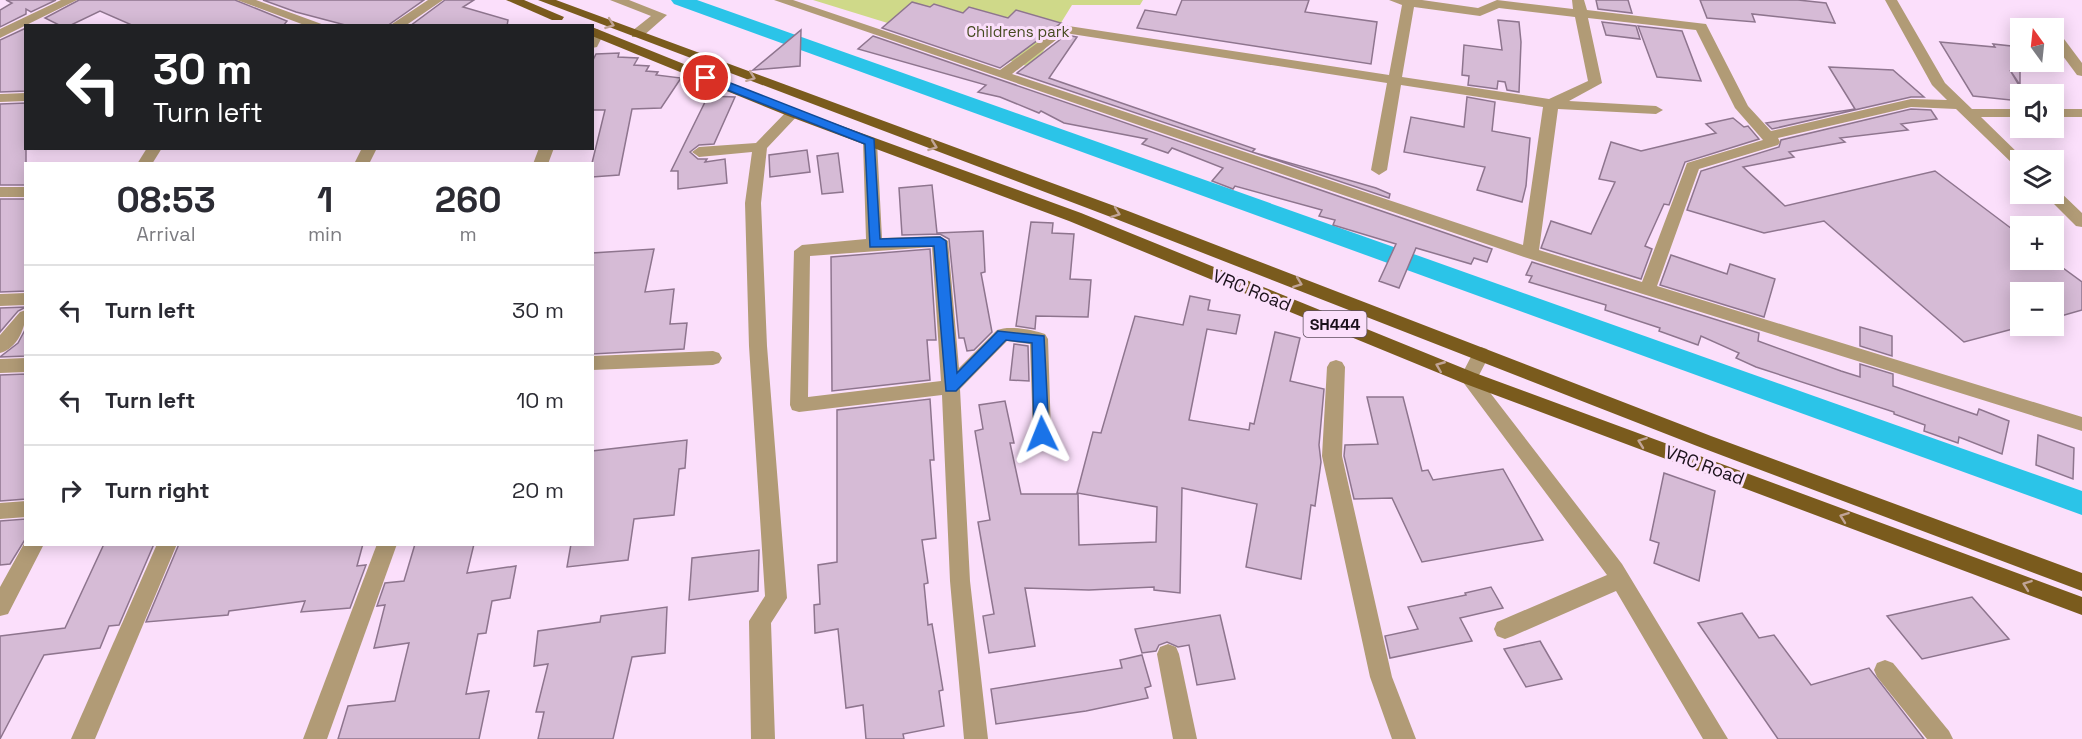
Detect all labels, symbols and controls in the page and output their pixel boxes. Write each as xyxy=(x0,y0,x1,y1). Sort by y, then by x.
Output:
one-way arrow xyxy=(604,16,615,29)
north arrow xyxy=(2010,18,2064,72)
map controls xyxy=(2010,18,2064,336)
park label: Childrens park xyxy=(966,22,1070,41)
text: 30 m xyxy=(153,43,252,96)
icon: left xyxy=(54,48,132,126)
pin xyxy=(680,52,731,103)
icon: arrive xyxy=(689,61,722,94)
one-way arrow xyxy=(745,70,756,82)
button: sound xyxy=(2010,84,2064,138)
text: Turn left xyxy=(153,95,263,130)
one-way arrow xyxy=(928,138,938,151)
button: layers xyxy=(2010,150,2064,204)
text: 08:53 xyxy=(116,177,216,223)
text: 1 xyxy=(317,177,333,223)
text: 260 xyxy=(435,177,502,223)
one-way arrow xyxy=(1110,206,1121,219)
button: + xyxy=(2010,216,2064,270)
text: Arrival xyxy=(136,221,196,247)
text: min xyxy=(308,221,342,247)
text: m xyxy=(460,221,477,247)
street label: VRC Road xyxy=(1209,264,1295,316)
one-way arrow xyxy=(1293,275,1303,288)
button: − xyxy=(2010,282,2064,336)
icon: left xyxy=(54,294,87,327)
text: Turn left xyxy=(105,296,195,324)
text: 30 m xyxy=(512,296,564,324)
road number: SH444 xyxy=(1304,311,1366,337)
one-way arrow xyxy=(1435,361,1446,373)
icon: left xyxy=(54,384,87,417)
text: Turn left xyxy=(105,386,195,414)
text: 10 m xyxy=(516,386,564,414)
position arrow xyxy=(1010,402,1074,466)
one-way arrow xyxy=(1637,437,1648,449)
street label: VRC Road xyxy=(1662,440,1748,490)
icon: right xyxy=(54,474,87,507)
text: Turn right xyxy=(105,476,210,504)
text: 20 m xyxy=(512,476,564,504)
one-way arrow xyxy=(1840,512,1850,525)
one-way arrow xyxy=(2022,580,2033,592)

